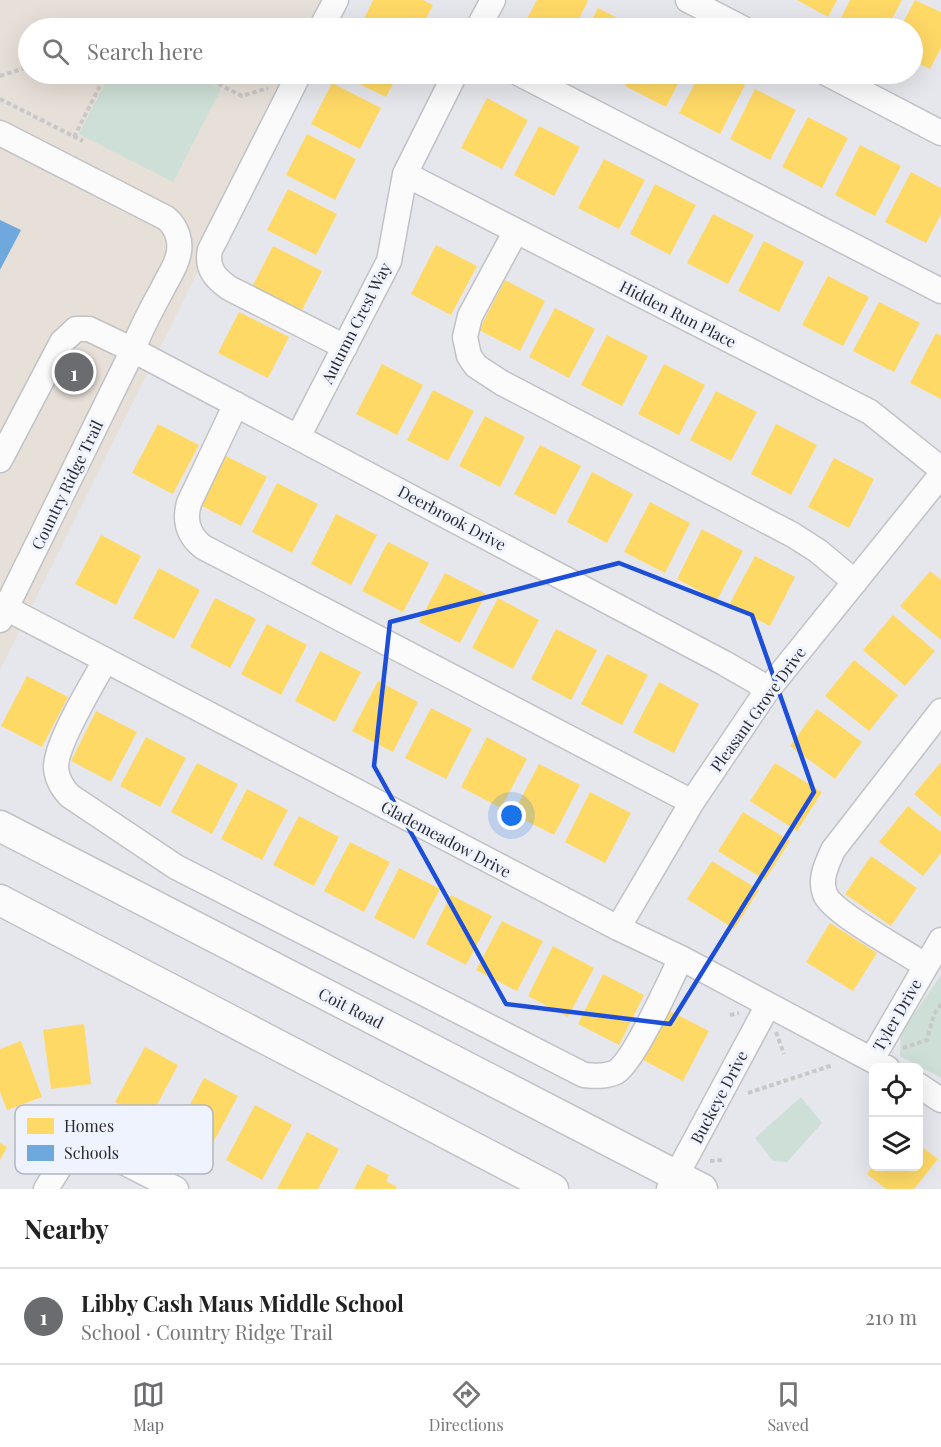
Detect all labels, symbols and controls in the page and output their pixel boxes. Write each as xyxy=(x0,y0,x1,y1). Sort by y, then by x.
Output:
search box xyxy=(18,18,923,84)
icon: search xyxy=(39,35,72,68)
text: Search here xyxy=(87,36,203,66)
street label: Autumn Crest Way xyxy=(316,259,395,388)
street label: Hidden Run Place xyxy=(616,275,740,352)
pin: 1 xyxy=(54,350,94,394)
street label: Country Ridge Trail xyxy=(26,416,107,553)
street label: Deerbrook Drive xyxy=(395,480,510,555)
street label: Pleasant Grove Drive xyxy=(705,642,810,775)
street label: Glademeadow Drive xyxy=(378,795,515,882)
your location xyxy=(497,801,526,830)
street label: Tyler Drive xyxy=(867,975,926,1055)
street label: Coit Road xyxy=(315,982,387,1033)
street label: Buckeye Drive xyxy=(685,1047,752,1147)
map controls xyxy=(869,1063,923,1171)
button: locate xyxy=(869,1063,923,1117)
legend xyxy=(15,1105,213,1174)
text: Homes xyxy=(64,1115,114,1136)
button: layers xyxy=(869,1117,923,1171)
text: Schools xyxy=(64,1142,119,1163)
text: Nearby xyxy=(24,1211,109,1246)
text: Libby Cash Maus Middle School xyxy=(81,1288,404,1318)
text: 1 xyxy=(40,1303,47,1330)
text: 210 m xyxy=(865,1303,917,1330)
text: School · Country Ridge Trail xyxy=(81,1318,333,1345)
tab: Map xyxy=(132,1378,165,1435)
tab: Directions xyxy=(429,1378,504,1435)
tab: Saved xyxy=(767,1378,809,1435)

